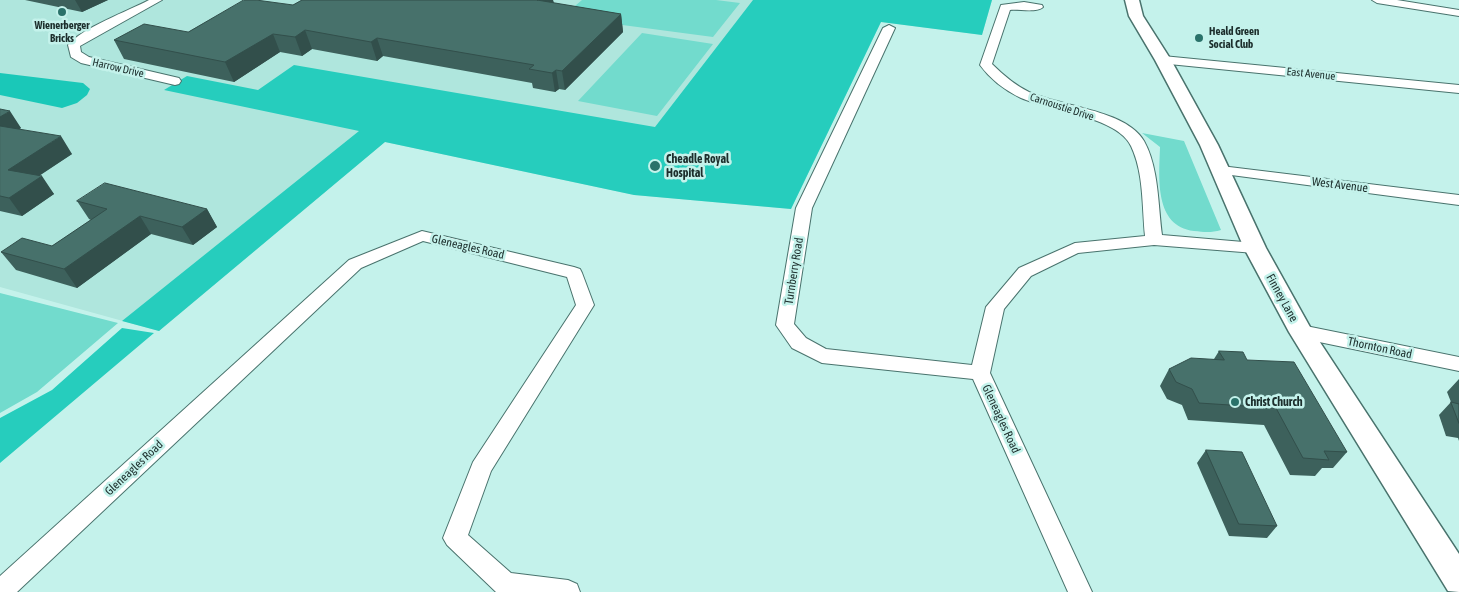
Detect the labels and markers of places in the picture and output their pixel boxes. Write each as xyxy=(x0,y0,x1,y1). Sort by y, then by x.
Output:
marker: Wienerberger Bricks xyxy=(56,6,68,18)
place label: Wienerberger Bricks xyxy=(35,19,89,45)
place label: Heald Green Social Club xyxy=(1209,25,1259,51)
marker: Heald Green Social Club xyxy=(1193,32,1205,44)
place label: Cheadle Royal Hospital xyxy=(666,152,729,180)
marker: Cheadle Royal Hospital xyxy=(648,159,662,173)
place label: Christ Church xyxy=(1245,395,1303,409)
marker: Christ Church xyxy=(1229,396,1241,408)

